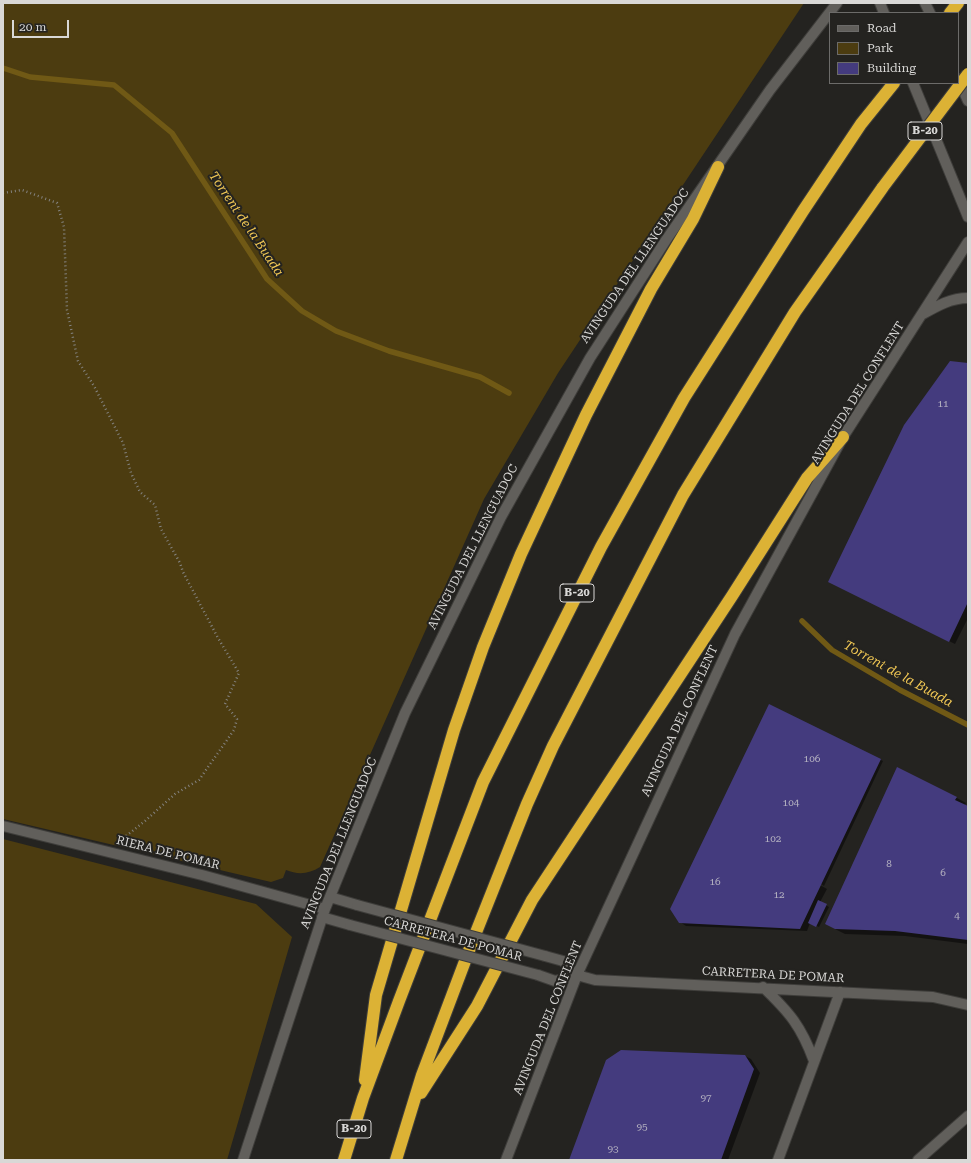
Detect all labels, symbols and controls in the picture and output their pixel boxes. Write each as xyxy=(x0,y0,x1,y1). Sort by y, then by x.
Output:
scale bar xyxy=(14,12,71,38)
legend xyxy=(829,12,959,84)
text: 20 m xyxy=(19,20,46,34)
text: Road xyxy=(867,21,896,35)
text: Park xyxy=(867,41,893,55)
text: Building xyxy=(867,61,916,75)
road number: B-20 xyxy=(908,122,942,140)
water label: Torrent de la Buada xyxy=(205,169,287,279)
street label: AVINGUDA DEL LLENGUADOC xyxy=(578,186,692,346)
street label: AVINGUDA DEL CONFLENT xyxy=(808,319,908,467)
house number: 11 xyxy=(937,398,949,410)
street label: AVINGUDA DEL LLENGUADOC xyxy=(425,462,521,632)
road number: B-20 xyxy=(560,584,594,602)
water label: Torrent de la Buada xyxy=(841,637,955,711)
street label: AVINGUDA DEL CONFLENT xyxy=(639,643,721,799)
house number: 106 xyxy=(804,753,820,765)
street label: AVINGUDA DEL LLENGUADOC xyxy=(298,755,380,931)
house number: 104 xyxy=(783,797,799,809)
street label: RIERA DE POMAR xyxy=(115,833,221,873)
house number: 102 xyxy=(765,833,781,845)
house number: 8 xyxy=(886,858,892,870)
house number: 6 xyxy=(940,867,946,879)
house number: 16 xyxy=(709,876,721,888)
house number: 12 xyxy=(773,889,785,901)
house number: 4 xyxy=(954,910,960,922)
street label: CARRETERA DE POMAR xyxy=(382,914,524,964)
street label: AVINGUDA DEL CONFLENT xyxy=(510,939,586,1097)
street label: CARRETERA DE POMAR xyxy=(701,964,845,986)
house number: 97 xyxy=(700,1092,712,1104)
road number: B-20 xyxy=(337,1120,371,1138)
house number: 95 xyxy=(636,1121,648,1133)
house number: 93 xyxy=(607,1143,619,1155)

